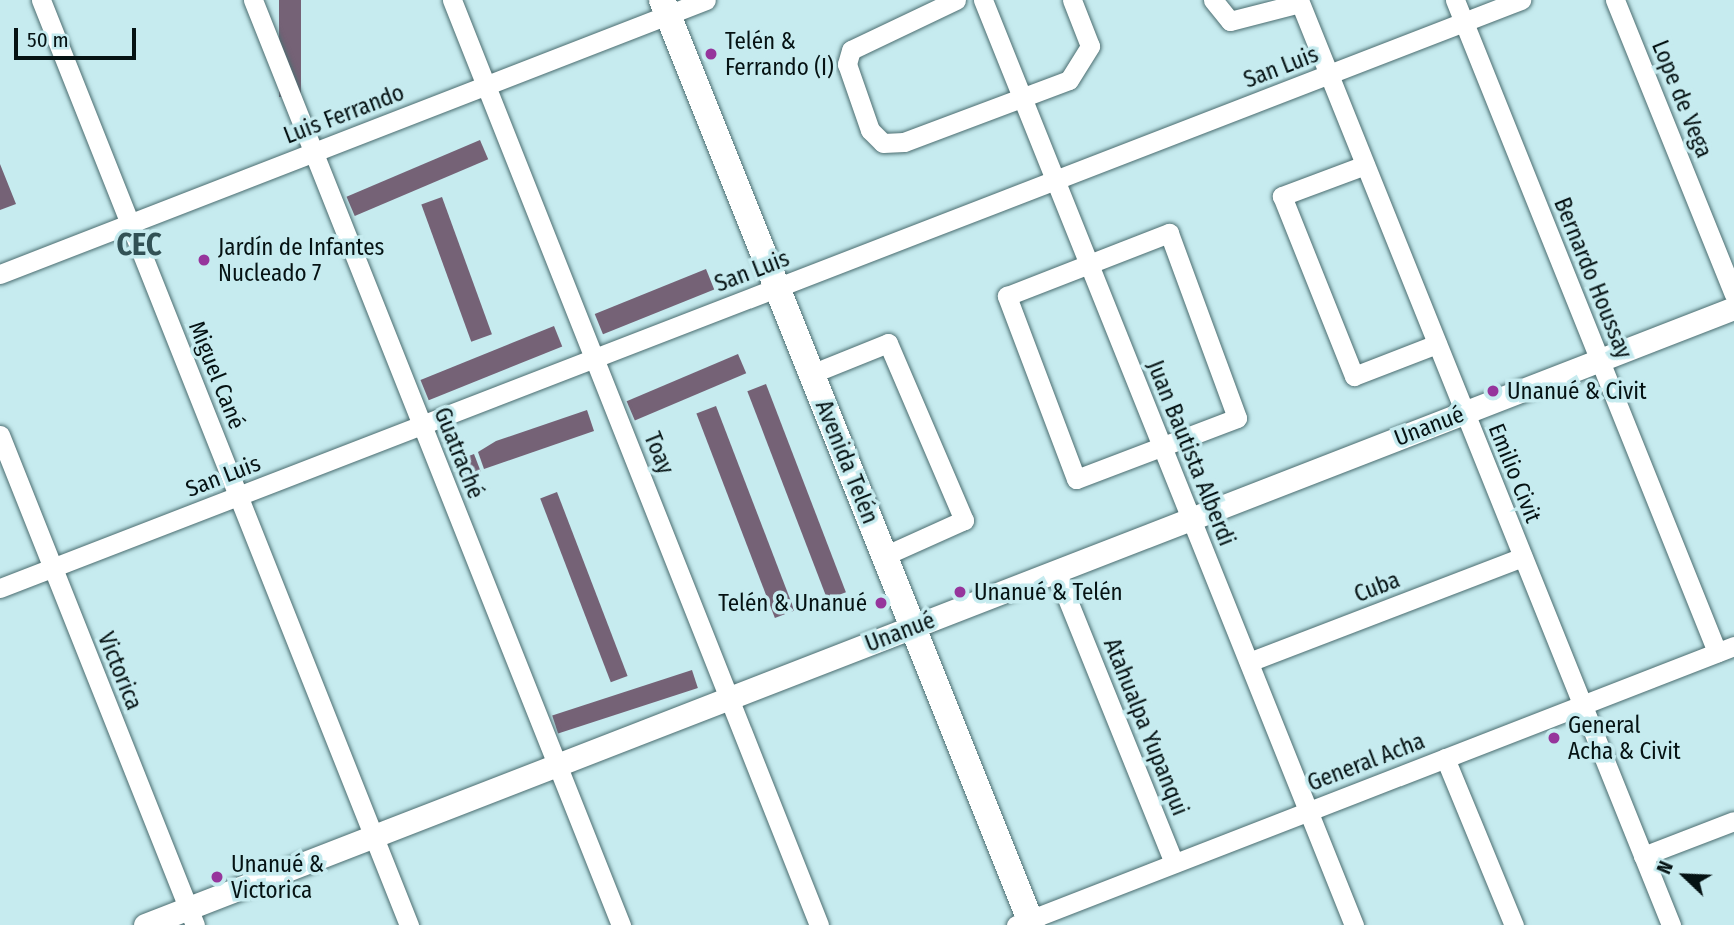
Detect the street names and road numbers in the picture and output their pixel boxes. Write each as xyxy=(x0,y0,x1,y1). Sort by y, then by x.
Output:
street label: Lope de Vega xyxy=(1646,36,1718,162)
street label: San Luis xyxy=(1240,40,1322,94)
street label: Luis Ferrando xyxy=(280,78,408,150)
street label: Bernardo Houssay xyxy=(1548,194,1638,362)
street label: San Luis xyxy=(711,244,793,298)
street label: Miguel Cané xyxy=(183,317,251,433)
street label: Juan Bautista Alberdi xyxy=(1141,356,1241,550)
street label: Avenida Telén xyxy=(810,396,884,528)
street label: Unanué xyxy=(1390,400,1468,452)
street label: Guatraché xyxy=(428,403,490,503)
street label: Emilio Civit xyxy=(1483,419,1547,527)
street label: Toay xyxy=(638,428,680,478)
street label: San Luis xyxy=(182,449,264,503)
street label: Cuba xyxy=(1350,566,1404,608)
street label: Unanué xyxy=(861,606,939,658)
street label: Victorica xyxy=(92,628,148,714)
street label: Atahualpa Yupanqui xyxy=(1098,634,1194,820)
street label: General Acha xyxy=(1304,727,1428,797)

